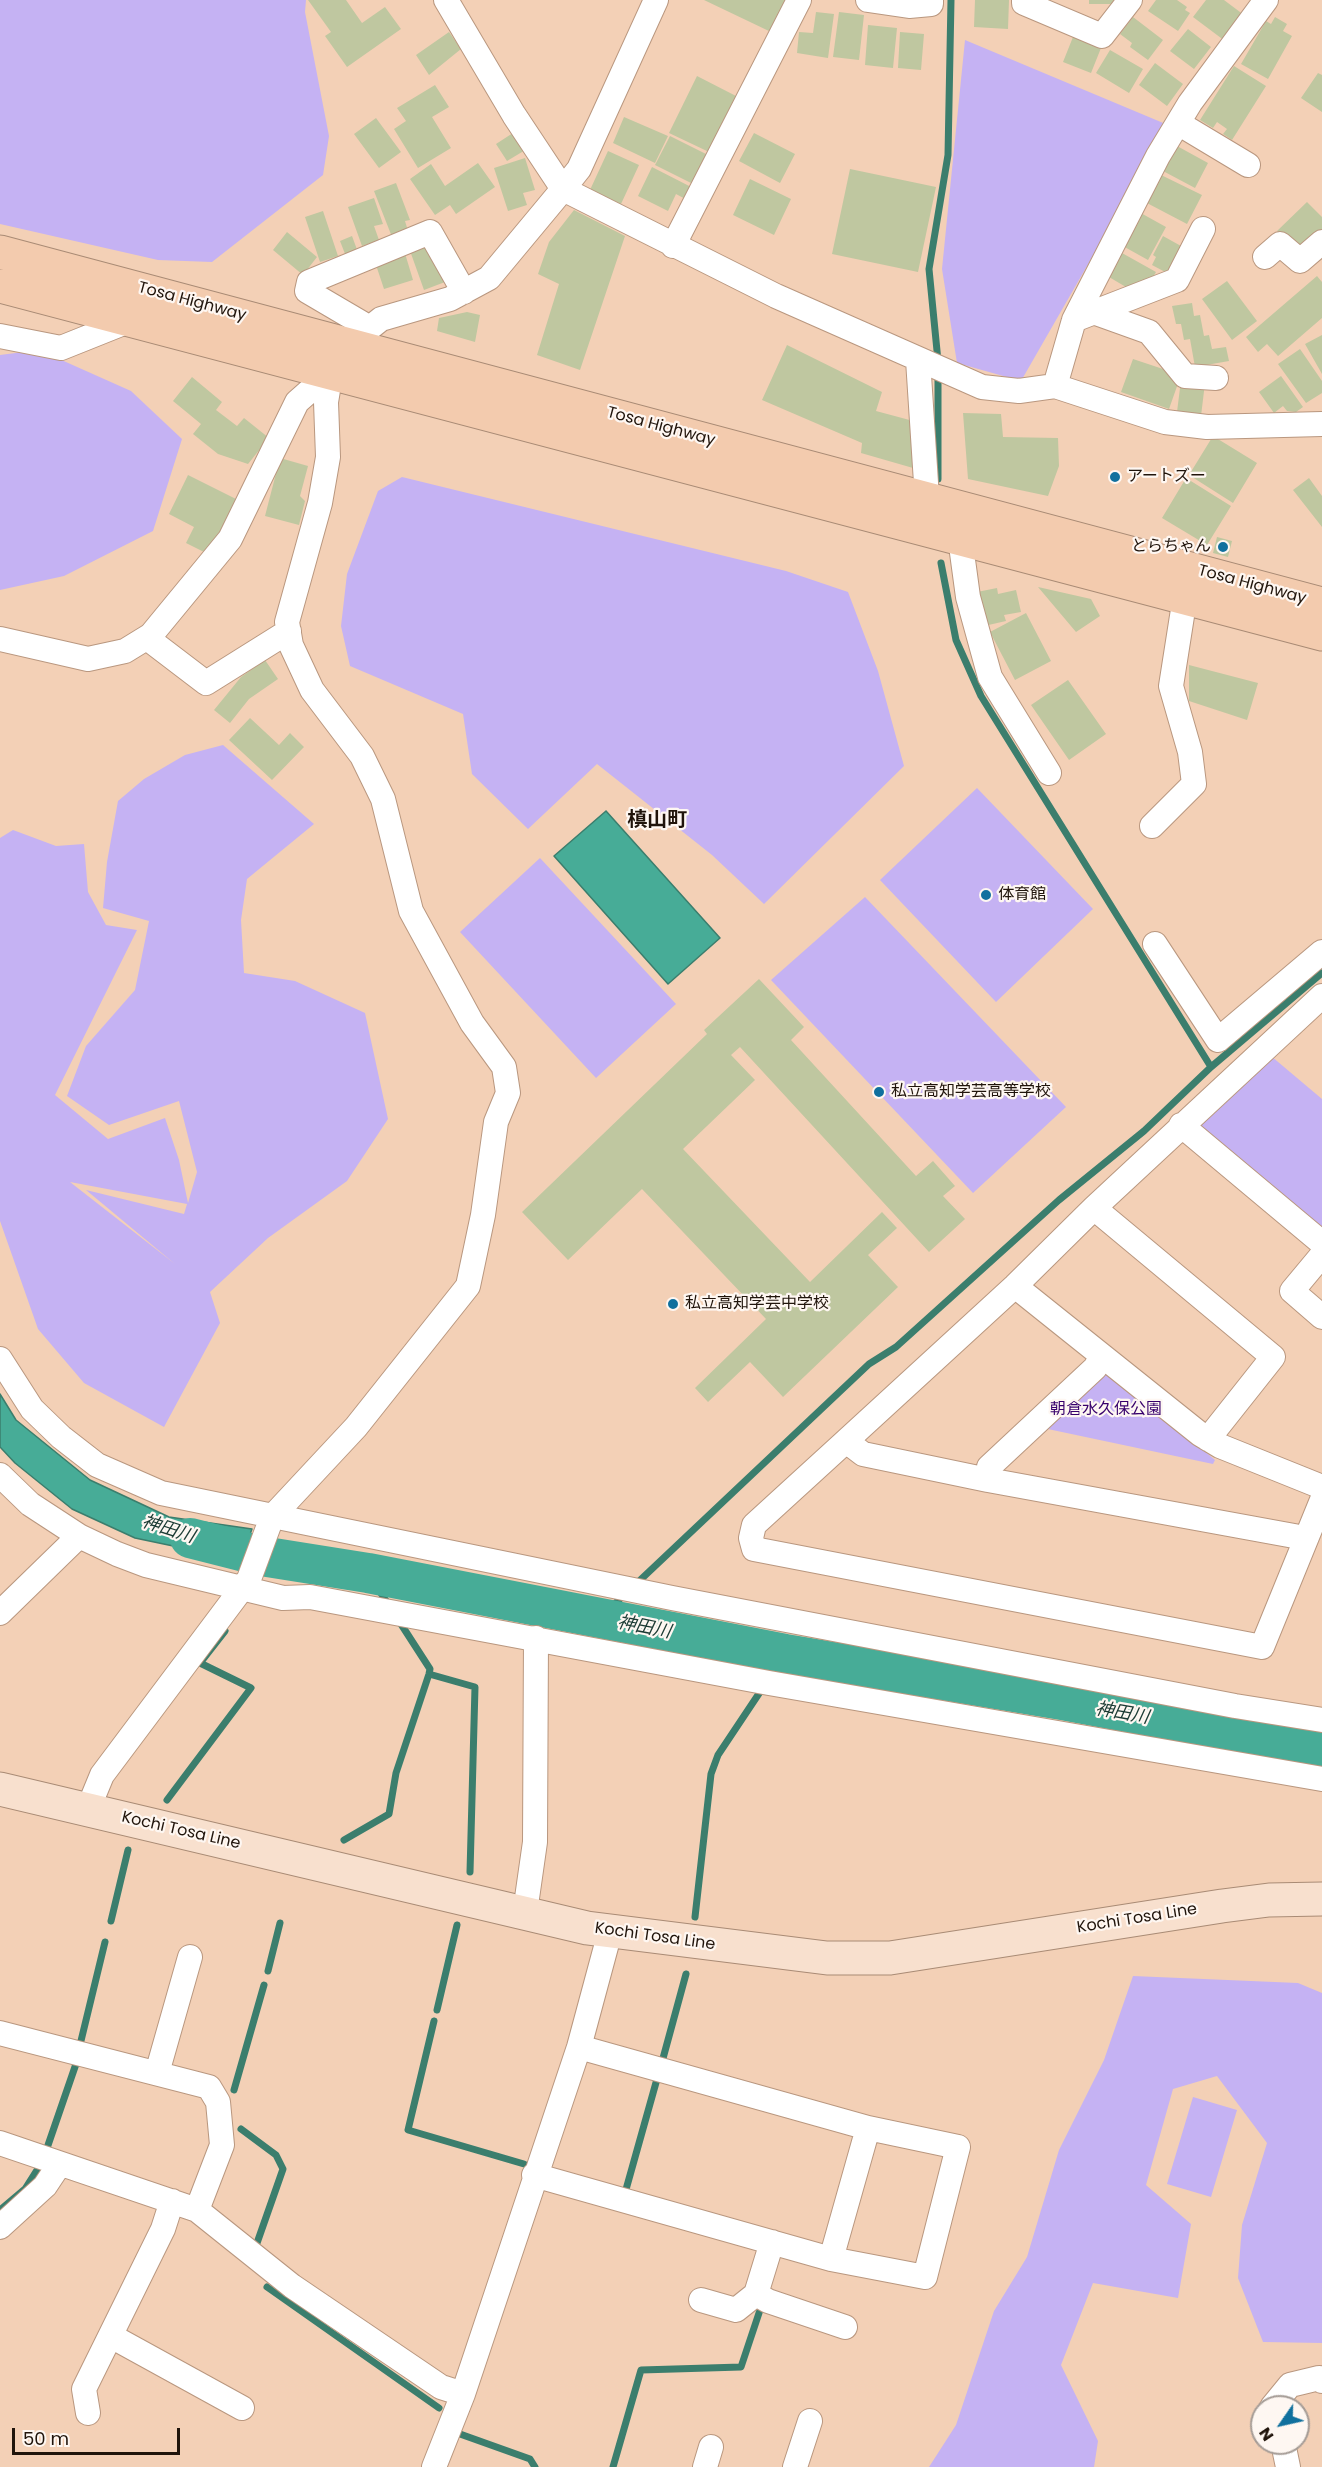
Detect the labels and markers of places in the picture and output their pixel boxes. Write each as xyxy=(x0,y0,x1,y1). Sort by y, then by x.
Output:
place label: アートズー xyxy=(1127,467,1206,487)
marker: アートズー xyxy=(1108,470,1122,484)
place label: とらちゃん xyxy=(1131,537,1211,557)
marker: とらちゃん xyxy=(1216,540,1230,554)
place label: 体育館 xyxy=(998,885,1046,905)
marker: 体育館 xyxy=(979,888,993,902)
place label: 私立高知学芸高等学校 xyxy=(891,1082,1051,1102)
marker: 私立高知学芸高等学校 xyxy=(872,1085,886,1099)
place label: 私立高知学芸中学校 xyxy=(685,1294,829,1314)
marker: 私立高知学芸中学校 xyxy=(666,1297,680,1311)

